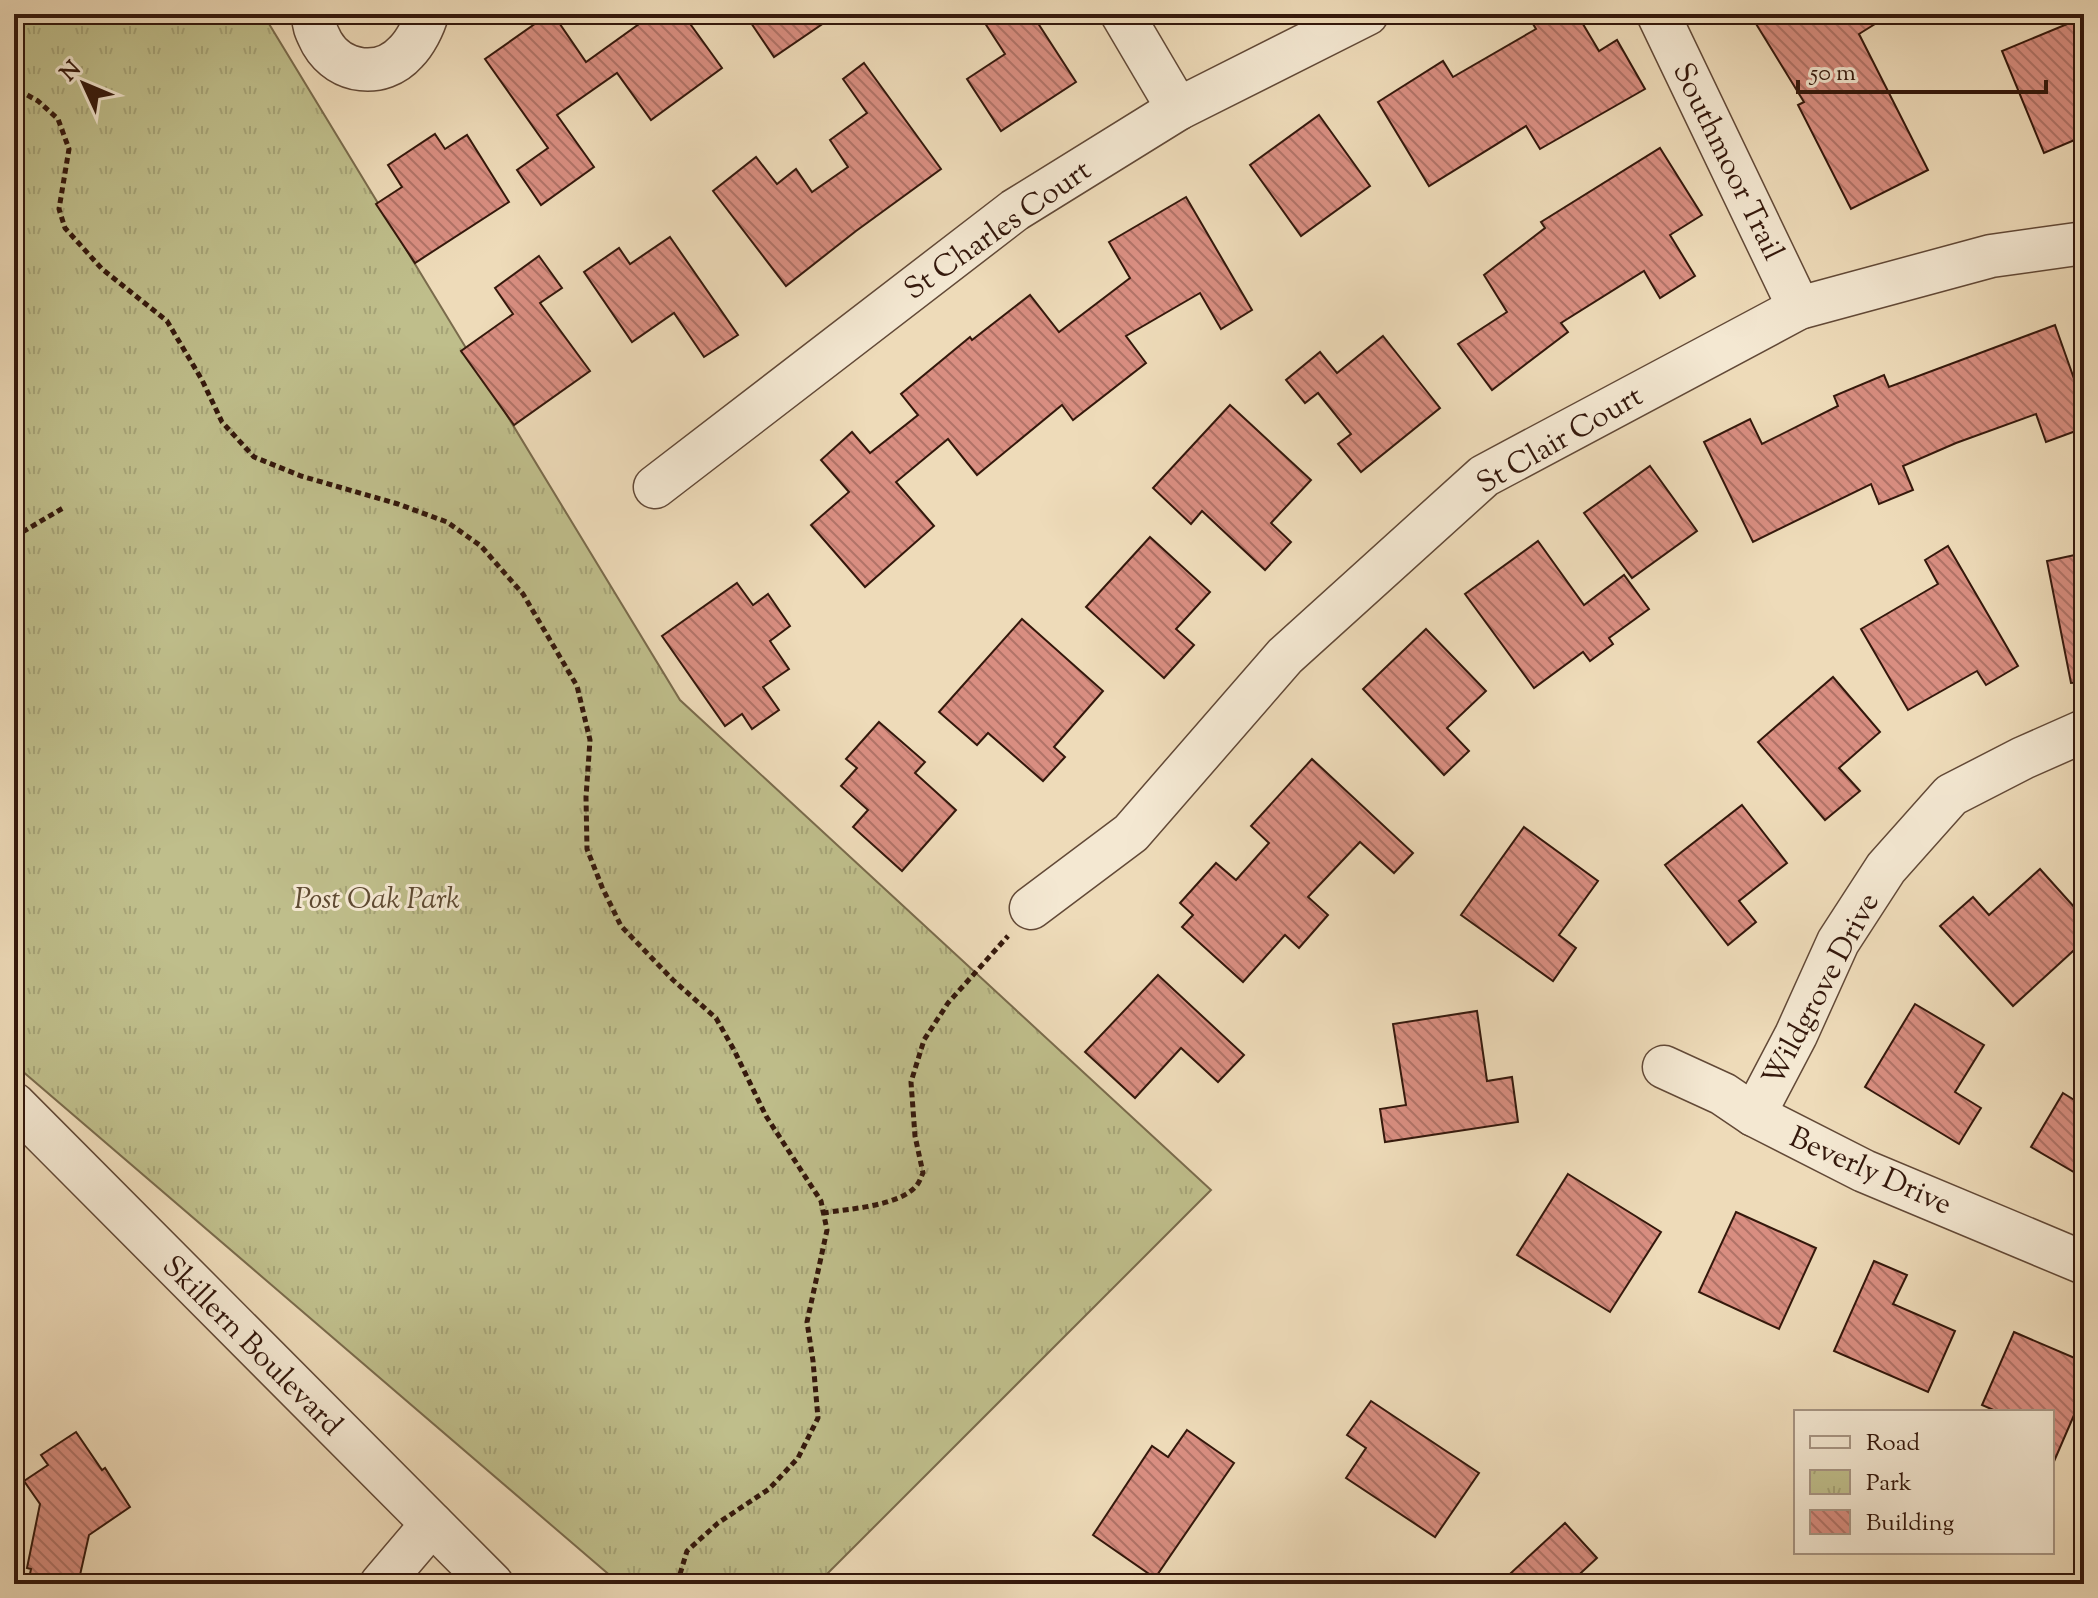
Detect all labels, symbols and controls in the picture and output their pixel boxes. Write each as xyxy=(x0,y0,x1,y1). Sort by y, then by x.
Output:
north arrow xyxy=(44,44,124,124)
scale bar xyxy=(1798,44,2046,94)
text: N xyxy=(54,54,90,90)
street label: Southmoor Trail xyxy=(1660,56,1793,268)
text: 50 m xyxy=(1808,57,1856,91)
street label: St Charles Court xyxy=(896,150,1101,312)
street label: St Clair Court xyxy=(1469,376,1651,506)
park label: Post Oak Park xyxy=(294,879,460,922)
street label: Wildgrove Drive xyxy=(1753,886,1891,1095)
street label: Beverly Drive xyxy=(1782,1117,1958,1227)
street label: Skillern Boulevard xyxy=(151,1247,351,1447)
legend xyxy=(1794,1410,2054,1554)
text: Road xyxy=(1866,1427,1920,1461)
text: Park xyxy=(1866,1467,1912,1501)
text: Building xyxy=(1866,1507,1955,1541)

